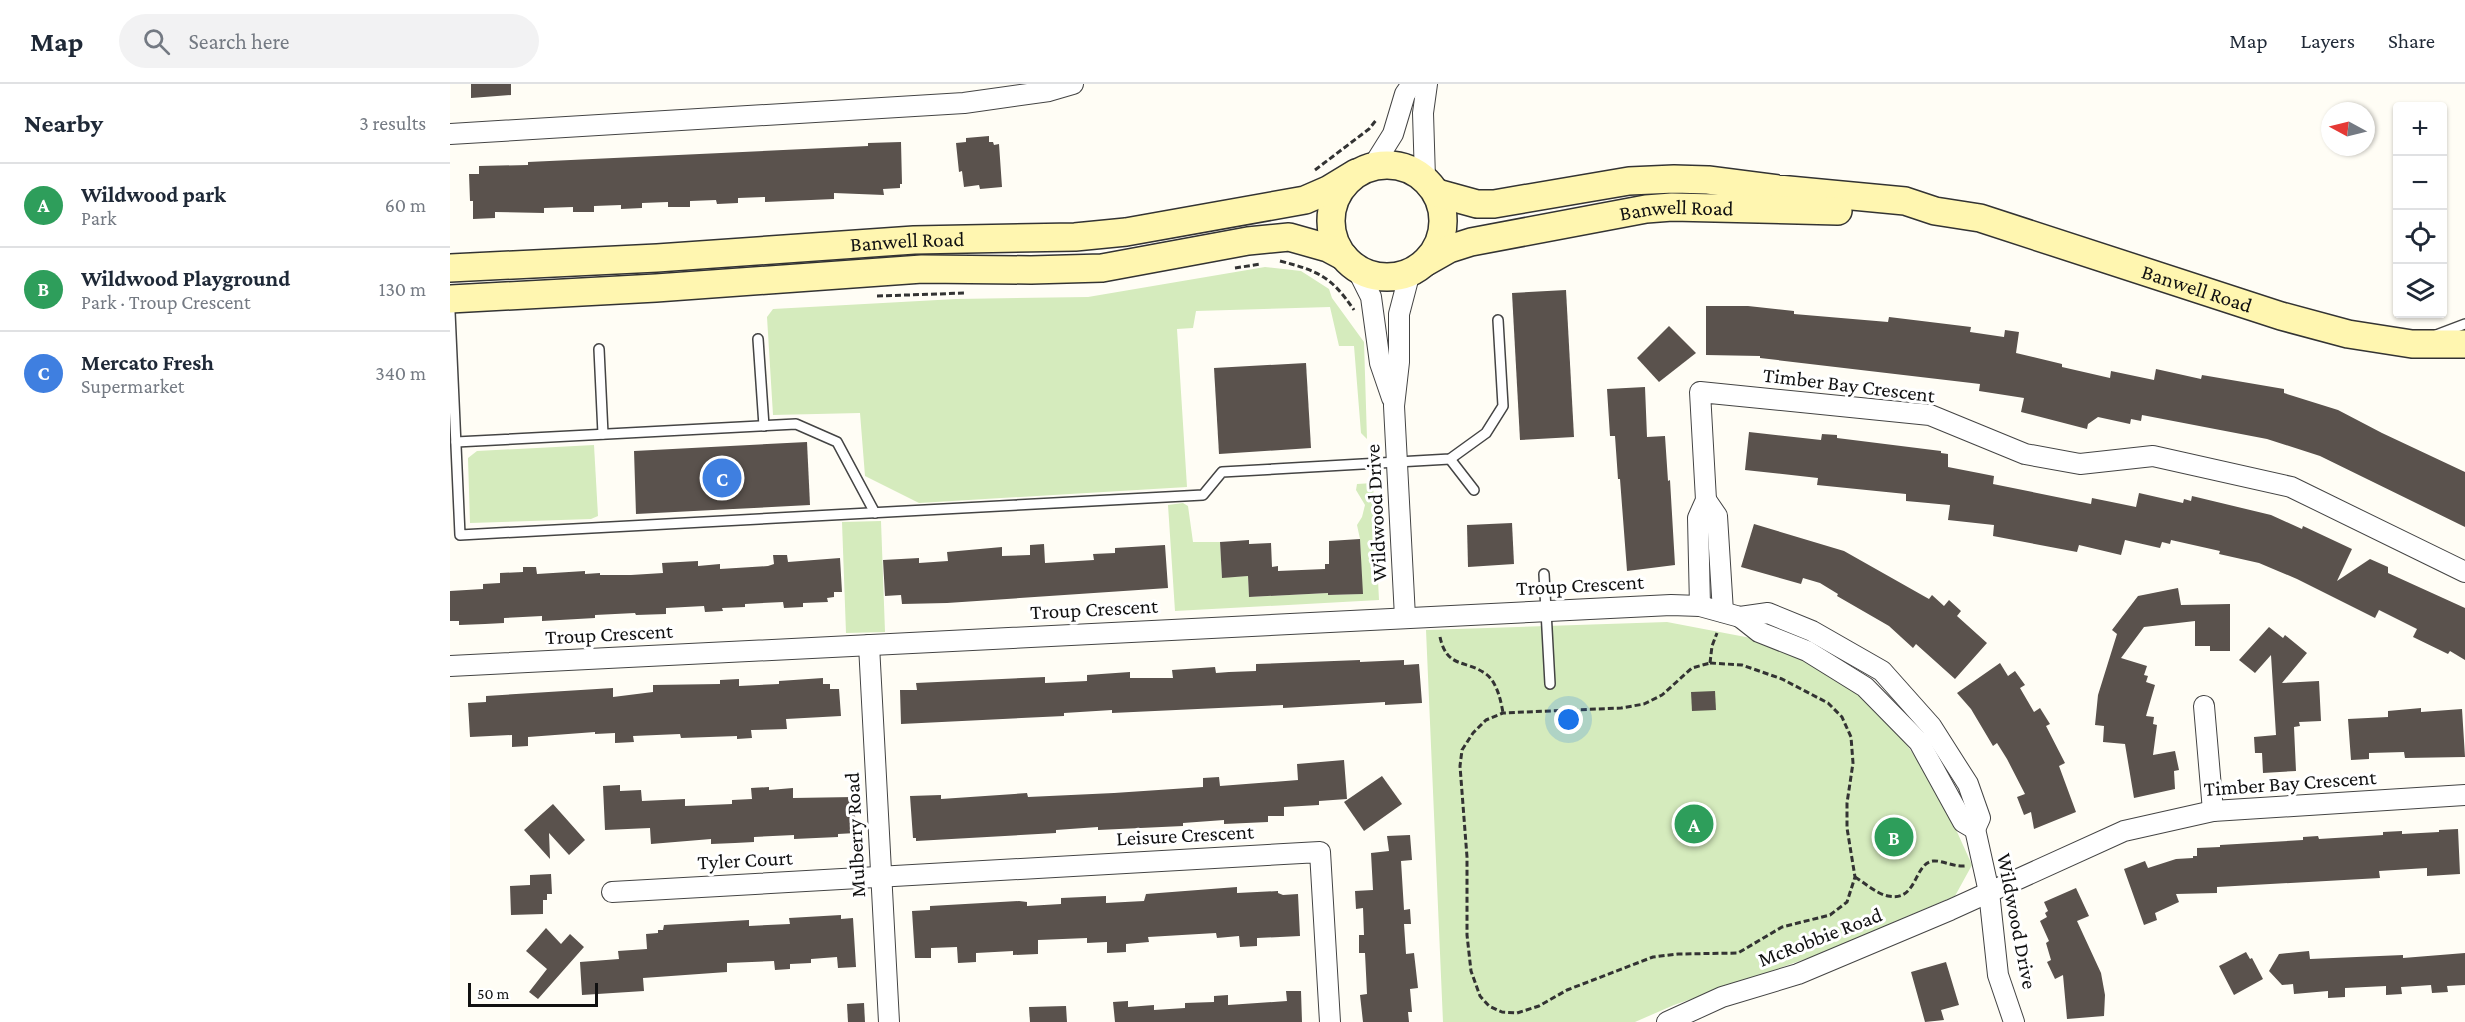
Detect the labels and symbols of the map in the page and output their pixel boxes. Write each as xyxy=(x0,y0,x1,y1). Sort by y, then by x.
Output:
north arrow xyxy=(2321,102,2375,156)
street label: Banwell Road xyxy=(1617,195,1734,226)
street label: Banwell Road xyxy=(849,227,965,256)
street label: Banwell Road xyxy=(2139,260,2255,318)
street label: Timber Bay Crescent xyxy=(1762,363,1937,408)
street label: Wildwood Drive xyxy=(1360,444,1392,582)
pin: C xyxy=(702,456,742,500)
street label: Troup Crescent xyxy=(1516,570,1646,600)
street label: Troup Crescent xyxy=(1030,594,1160,624)
street label: Troup Crescent xyxy=(545,619,675,649)
your location xyxy=(1554,705,1583,734)
street label: Timber Bay Crescent xyxy=(2203,765,2378,801)
street label: Mulberry Road xyxy=(840,772,870,898)
pin: A xyxy=(1674,802,1714,846)
pin: B xyxy=(1874,814,1914,860)
street label: Leisure Crescent xyxy=(1116,819,1255,851)
street label: Tyler Court xyxy=(697,845,794,874)
street label: Wildwood Drive xyxy=(1992,851,2042,991)
street label: McRobbie Road xyxy=(1755,902,1885,972)
scale bar xyxy=(468,980,598,1008)

